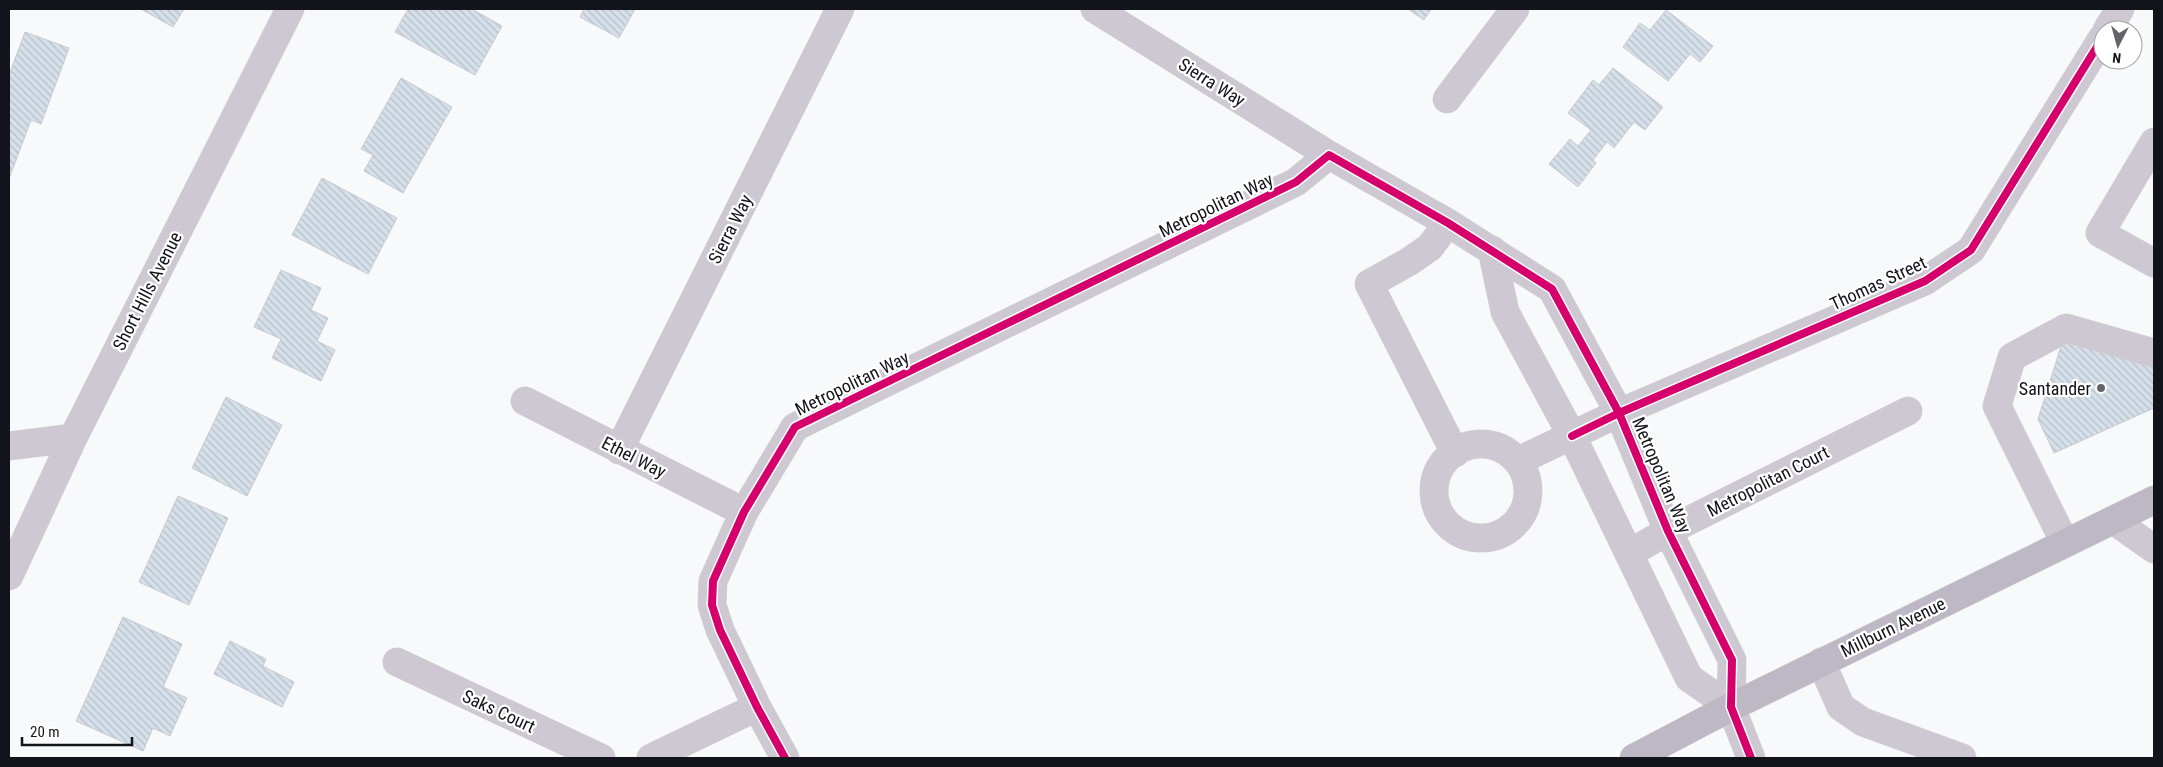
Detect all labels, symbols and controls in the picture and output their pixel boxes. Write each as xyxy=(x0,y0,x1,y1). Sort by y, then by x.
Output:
north arrow xyxy=(2093,20,2143,70)
text: N xyxy=(2112,50,2122,66)
street label: Sierra Way xyxy=(1175,53,1250,111)
street label: Metropolitan Way xyxy=(1156,168,1277,242)
street label: Sierra Way xyxy=(704,191,757,267)
street label: Short Hills Avenue xyxy=(108,228,186,354)
street label: Thomas Street xyxy=(1827,252,1929,314)
street label: Metropolitan Way xyxy=(792,346,913,420)
place label: Santander xyxy=(2019,378,2092,399)
marker: Santander xyxy=(2095,382,2107,394)
street label: Metropolitan Way xyxy=(1628,414,1696,537)
street label: Ethel Way xyxy=(598,432,670,482)
street label: Metropolitan Court xyxy=(1704,441,1832,521)
street label: Millburn Avenue xyxy=(1837,593,1949,661)
street label: Saks Court xyxy=(459,685,539,737)
scale bar xyxy=(22,714,132,746)
text: 20 m xyxy=(30,723,60,741)

